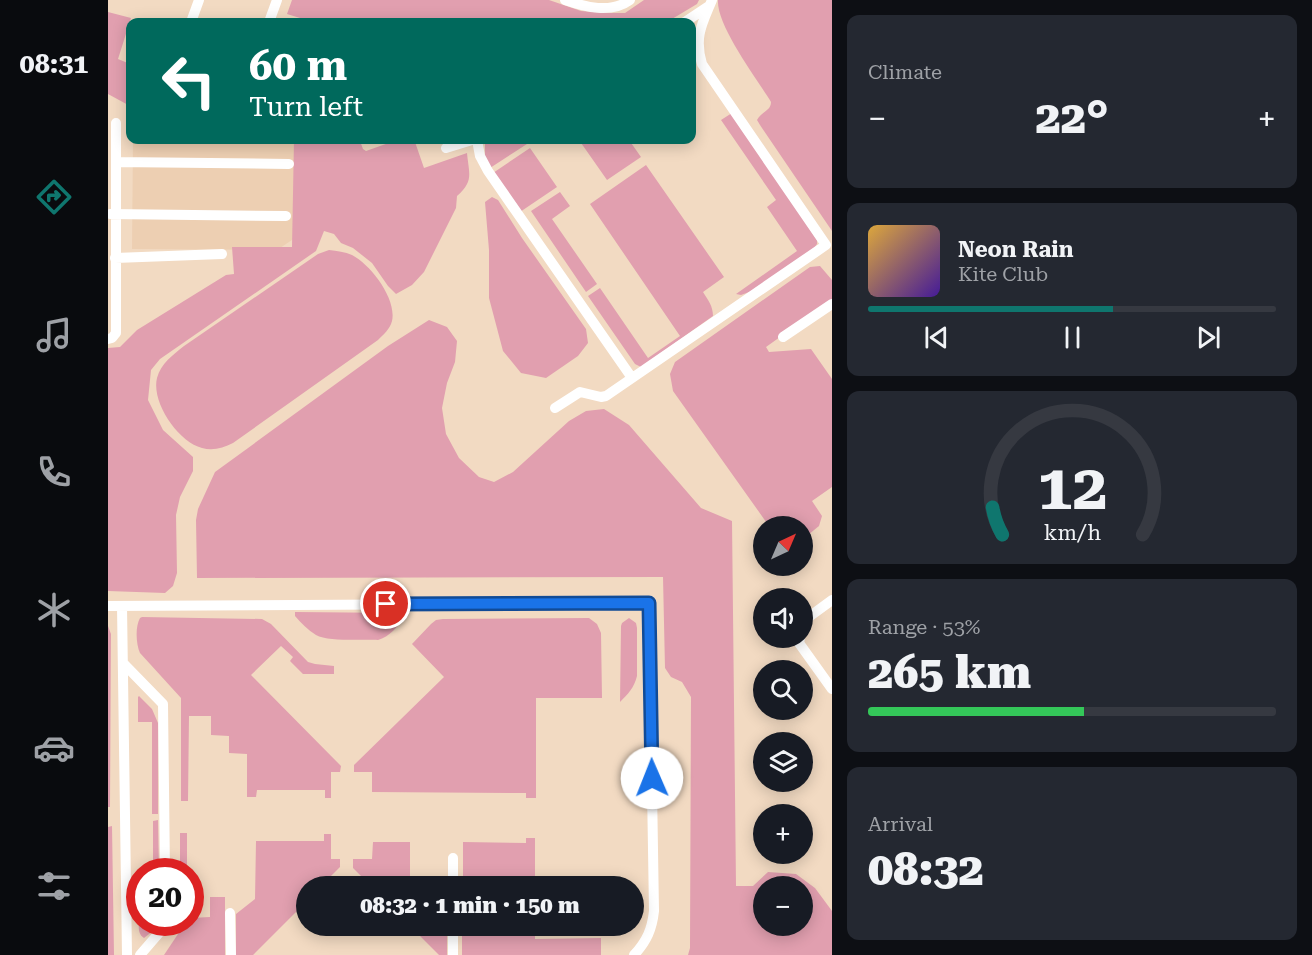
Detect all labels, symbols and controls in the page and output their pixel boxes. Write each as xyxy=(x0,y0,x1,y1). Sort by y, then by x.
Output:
text: 60 m xyxy=(249,41,347,90)
icon: left xyxy=(150,42,228,120)
text: 08:31 xyxy=(20,48,88,80)
text: Climate xyxy=(868,60,942,84)
text: Turn left xyxy=(249,91,363,123)
text: 22° xyxy=(1036,91,1109,144)
text: − xyxy=(868,99,886,138)
text: + xyxy=(1258,99,1276,138)
icon: directions xyxy=(33,176,75,218)
text: Neon Rain xyxy=(958,237,1073,262)
text: Kite Club xyxy=(958,262,1048,286)
icon: music xyxy=(33,314,75,356)
icon: previous xyxy=(920,321,953,354)
icon: pause xyxy=(1056,321,1089,354)
icon: next xyxy=(1192,321,1225,354)
icon: phone xyxy=(33,451,75,493)
text: 12 xyxy=(1037,451,1107,524)
north arrow xyxy=(753,516,813,576)
map controls xyxy=(753,516,813,936)
text: km/h xyxy=(1043,520,1101,545)
pin xyxy=(360,578,411,629)
icon: arrive xyxy=(369,587,402,620)
button: sound xyxy=(753,588,813,648)
icon: climate xyxy=(33,589,75,631)
text: Range · 53% xyxy=(868,615,980,639)
text: 265 km xyxy=(868,646,1031,699)
button: search xyxy=(753,660,813,720)
icon: car xyxy=(33,727,75,769)
button: layers xyxy=(753,732,813,792)
position arrow xyxy=(620,746,684,810)
button: + xyxy=(753,804,813,864)
text: Arrival xyxy=(868,812,933,836)
text: 08:32 xyxy=(868,843,984,896)
speed limit sign: 20 xyxy=(126,858,204,936)
icon: filters xyxy=(33,865,75,907)
button: − xyxy=(753,876,813,936)
text: 08:32 · 1 min · 150 m xyxy=(360,893,580,918)

